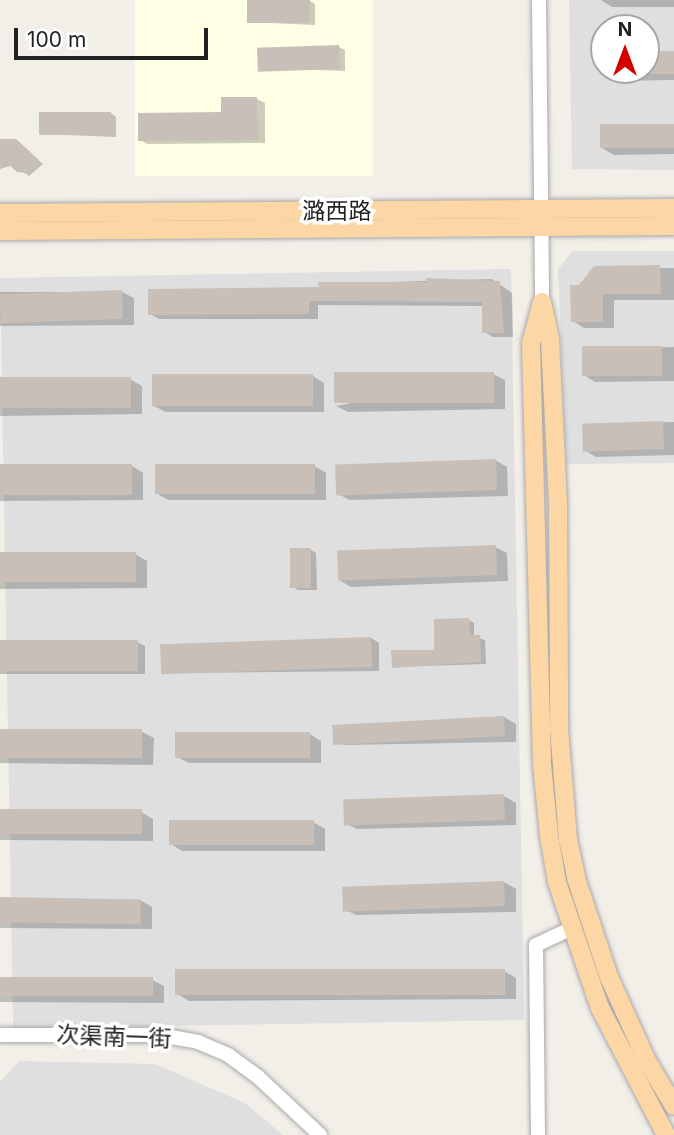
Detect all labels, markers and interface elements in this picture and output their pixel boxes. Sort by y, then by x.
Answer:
scale bar [18,14,212,58]
north arrow [590,14,660,84]
text: N [618,18,632,41]
text: 100 m [27,27,86,52]
street label: 潞西路 [303,197,371,225]
street label: 次渠南一街 [56,1021,172,1053]

